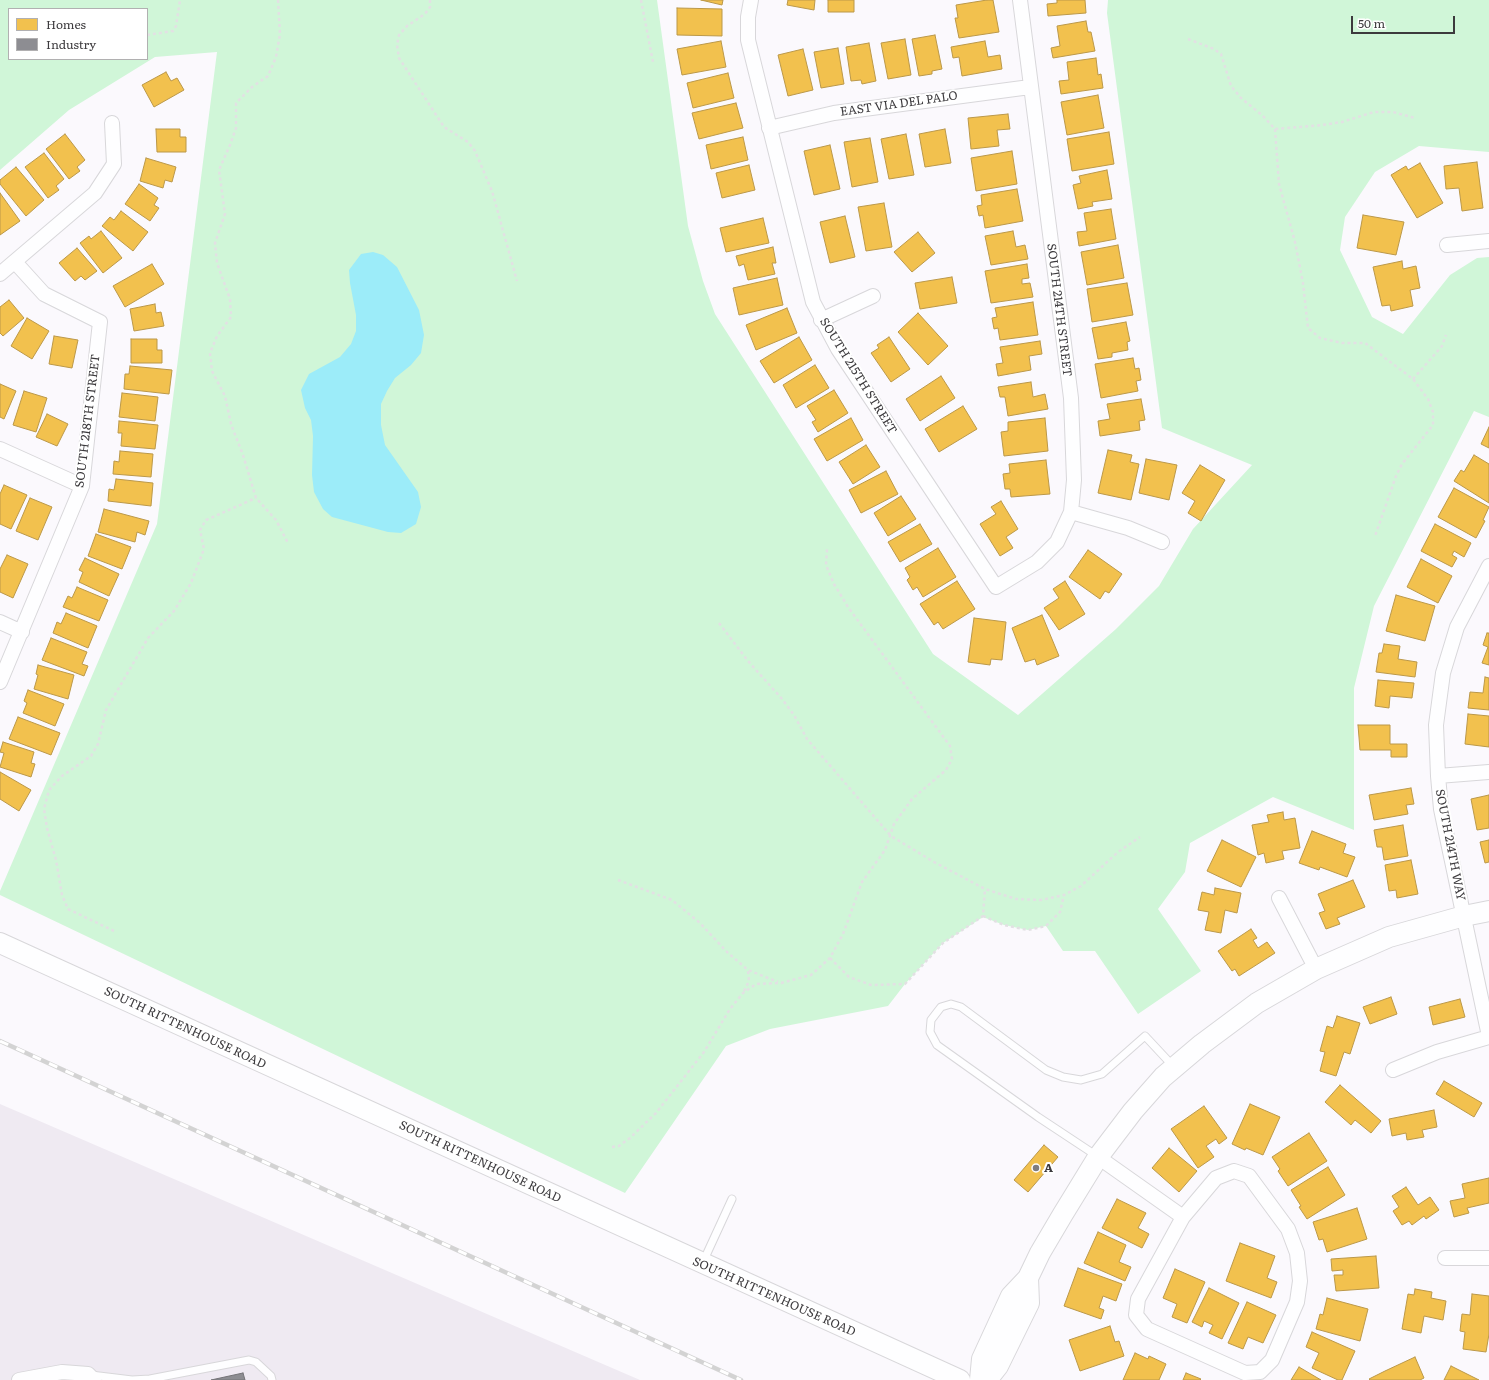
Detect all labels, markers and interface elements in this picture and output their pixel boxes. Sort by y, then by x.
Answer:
legend [8,8,148,60]
scale bar [1353,8,1457,34]
text: 50 m [1358,14,1385,32]
text: Homes [46,15,86,33]
text: Industry [46,35,96,53]
street label: EAST VIA DEL PALO [839,89,959,119]
street label: SOUTH 214TH STREET [1044,243,1074,377]
street label: SOUTH 215TH STREET [816,315,900,437]
street label: SOUTH 218TH STREET [73,353,103,489]
street label: SOUTH 214TH WAY [1432,788,1468,902]
street label: SOUTH RITTENHOUSE ROAD [102,984,268,1072]
street label: SOUTH RITTENHOUSE ROAD [397,1118,563,1206]
place label: A [1044,1161,1053,1175]
marker: A [1031,1163,1041,1173]
street label: SOUTH RITTENHOUSE ROAD [690,1254,858,1340]

